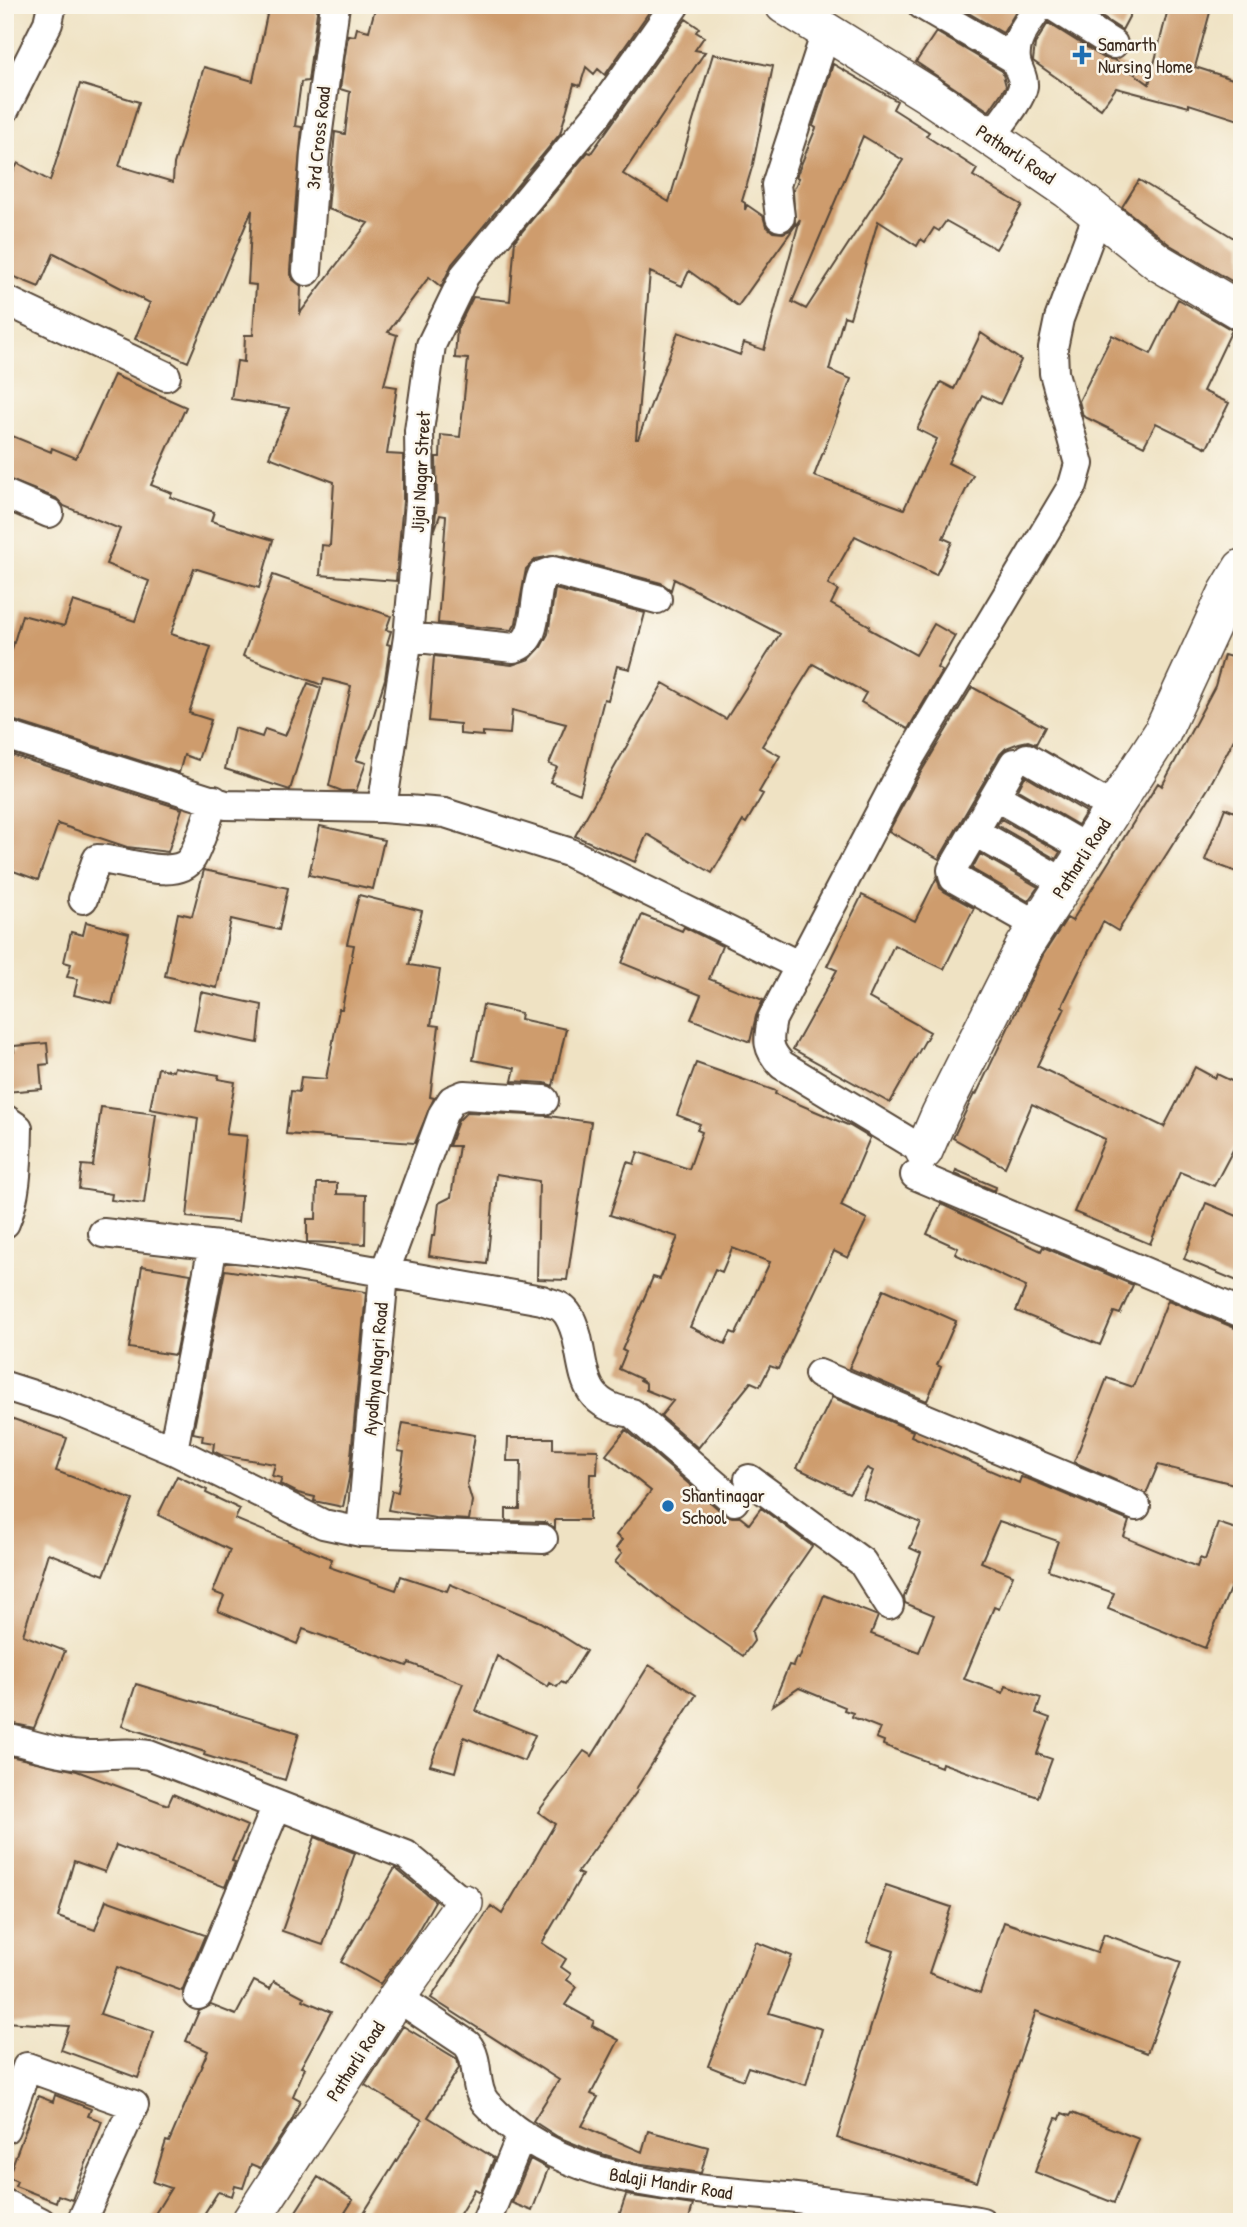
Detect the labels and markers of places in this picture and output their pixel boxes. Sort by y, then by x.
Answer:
place label: Samarth Nursing Home [1098,31,1193,79]
marker: Samarth Nursing Home [1072,45,1092,65]
place label: Shantinagar School [682,1482,765,1530]
marker: Shantinagar School [660,1498,676,1514]

